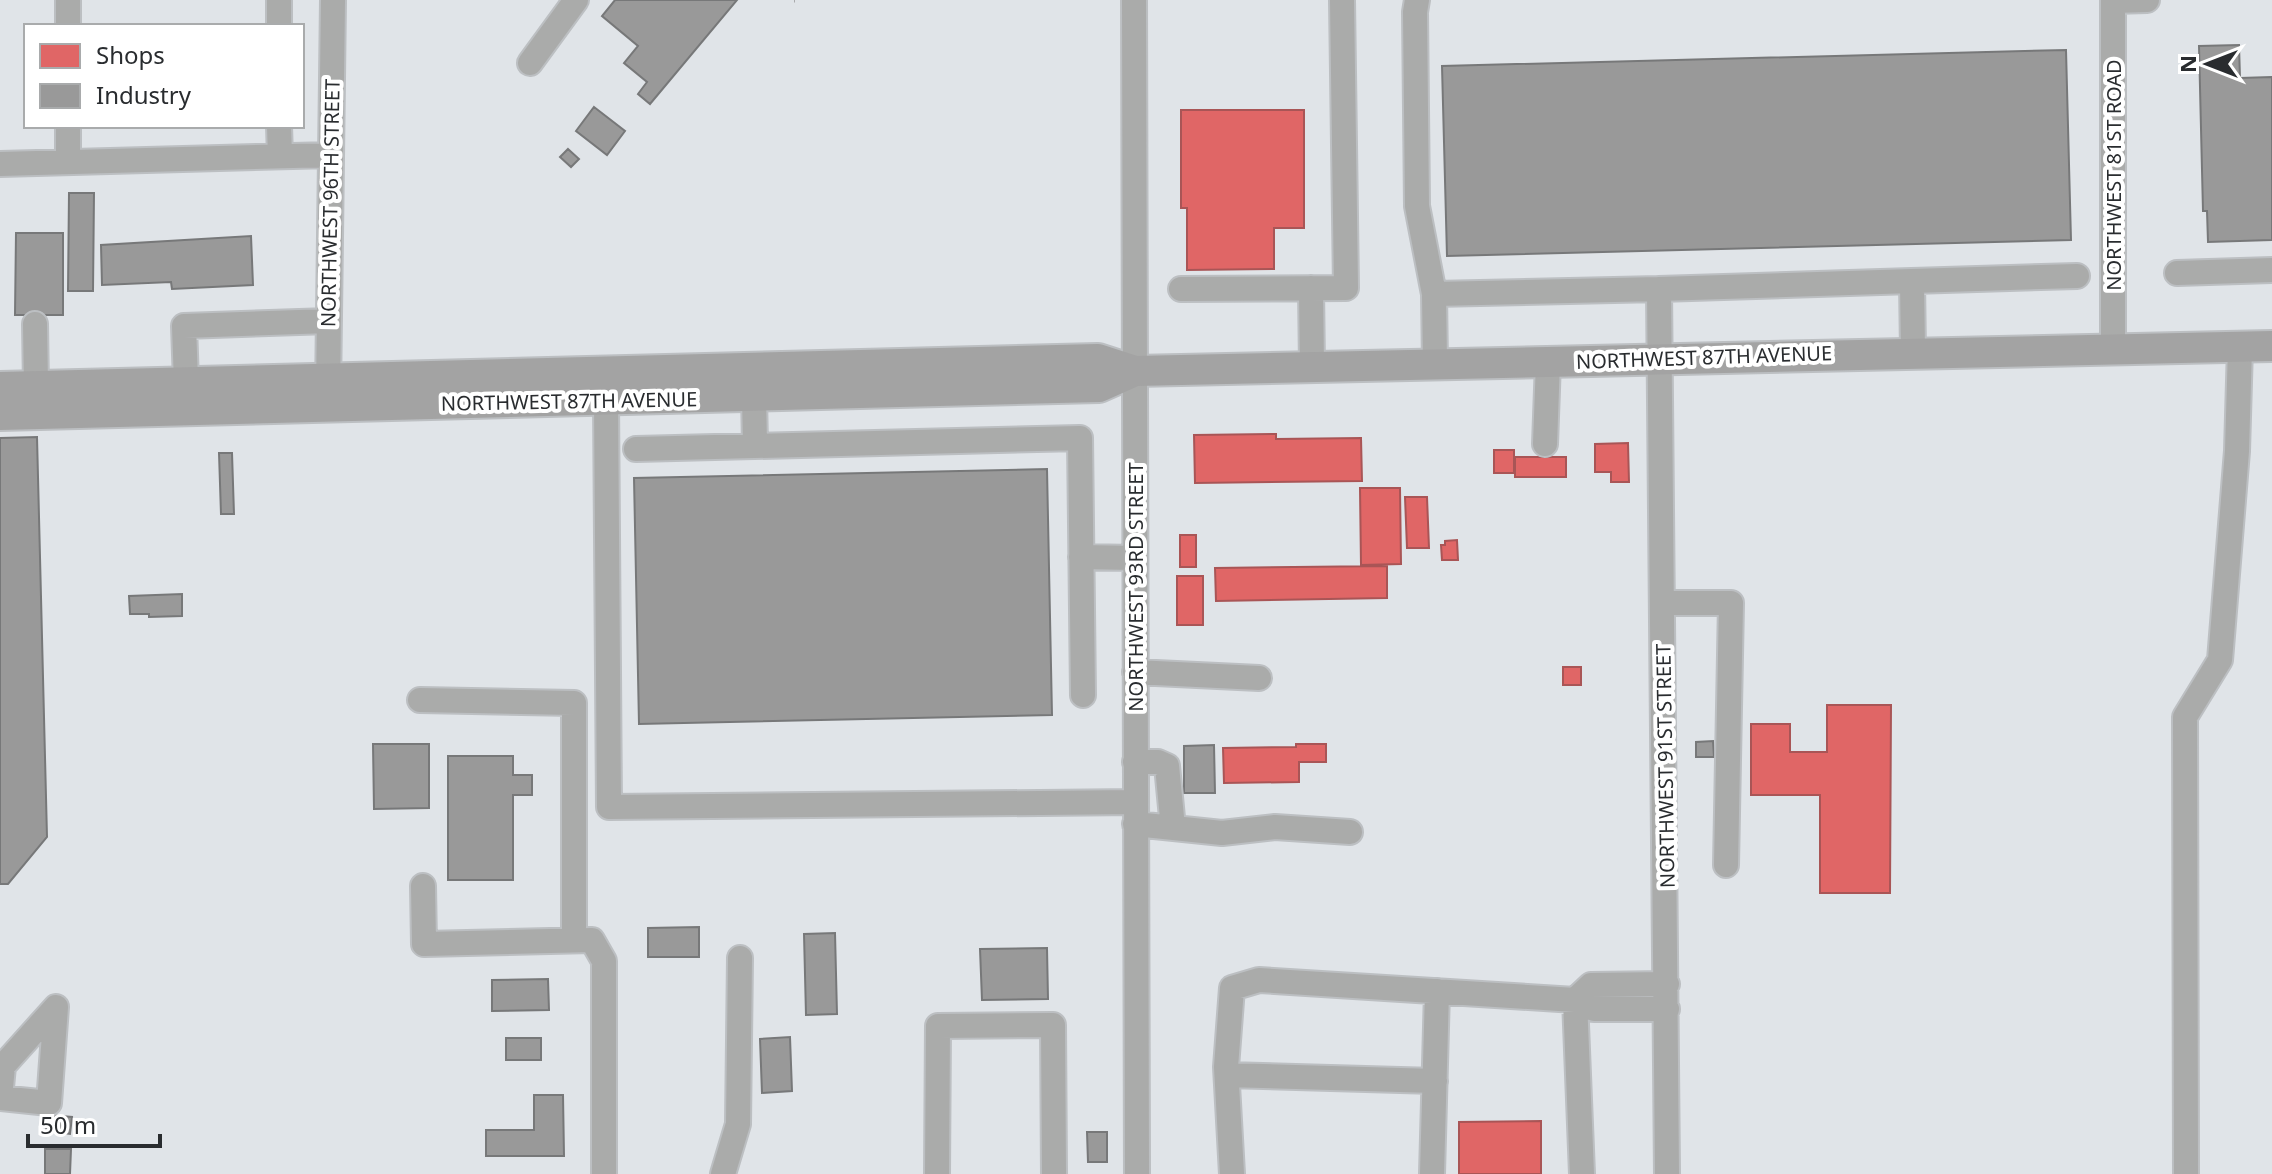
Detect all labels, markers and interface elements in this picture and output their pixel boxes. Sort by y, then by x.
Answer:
legend [24,24,304,128]
north arrow [2168,24,2248,104]
text: Shops [96,38,165,71]
text: N [2172,55,2202,73]
street label: NORTHWEST 81ST ROAD [2100,59,2127,291]
text: Industry [96,78,192,111]
street label: NORTHWEST 96TH STREET [314,79,346,327]
street label: NORTHWEST 87TH AVENUE [1575,339,1833,375]
street label: NORTHWEST 87TH AVENUE [441,385,697,417]
street label: NORTHWEST 93RD STREET [1122,462,1149,712]
street label: NORTHWEST 91ST STREET [1649,644,1681,888]
scale bar [28,1098,160,1148]
text: 50 m [40,1108,96,1141]

